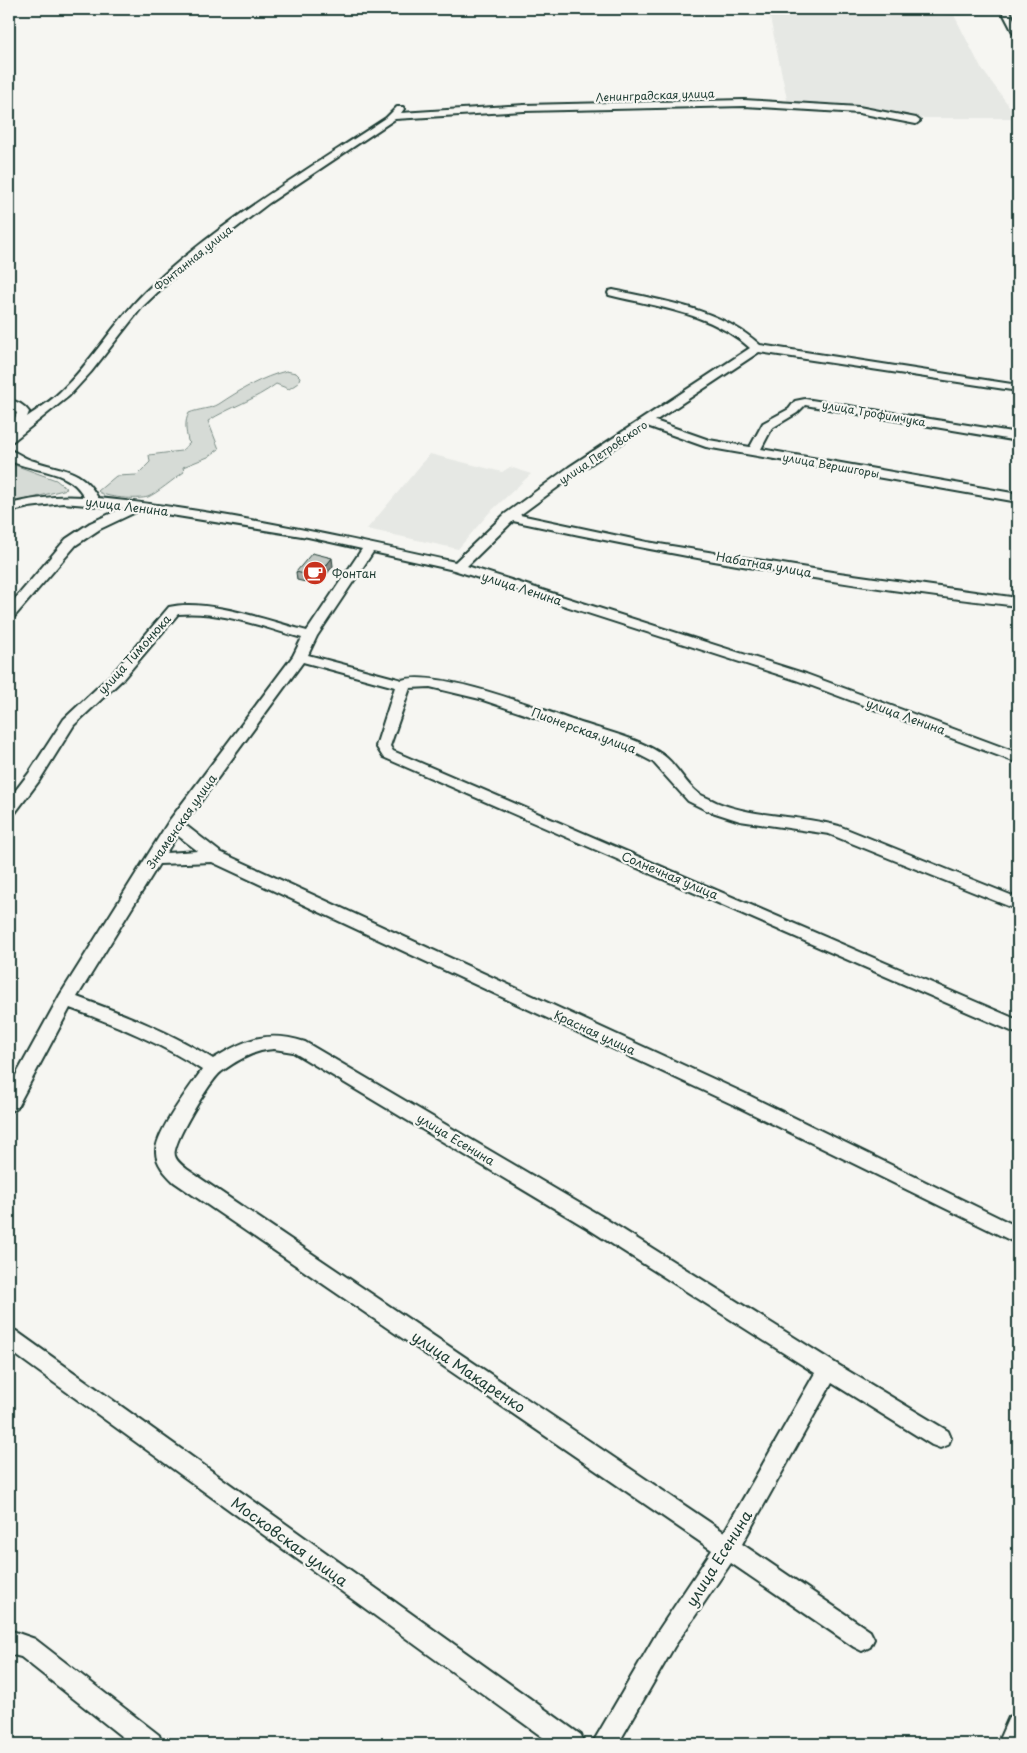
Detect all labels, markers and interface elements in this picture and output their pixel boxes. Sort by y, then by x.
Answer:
street label: Ленинградская улица [595,84,715,106]
street label: Фонтанная улица [150,221,236,295]
street label: улица Трофимчука [821,396,927,430]
street label: улица Петровского [555,416,651,488]
street label: улица Вершигоры [781,448,881,482]
street label: улица Ленина [85,492,170,520]
street label: Набатная улица [715,547,814,581]
cafe icon: Фонтан [302,560,328,586]
place label: Фонтан [332,564,376,582]
street label: улица Ленина [480,567,565,610]
street label: улица Тимонюка [93,610,175,698]
street label: улица Ленина [864,693,949,739]
street label: Пионерская улица [529,703,639,757]
street label: Знаменская улица [141,770,221,873]
street label: Солнечная улица [619,847,721,904]
street label: Красная улица [551,1005,639,1059]
street label: улица Есенина [414,1109,499,1170]
street label: улица Макаренко [407,1324,531,1418]
street label: Московская улица [227,1491,354,1592]
street label: улица Есенина [679,1505,757,1611]

